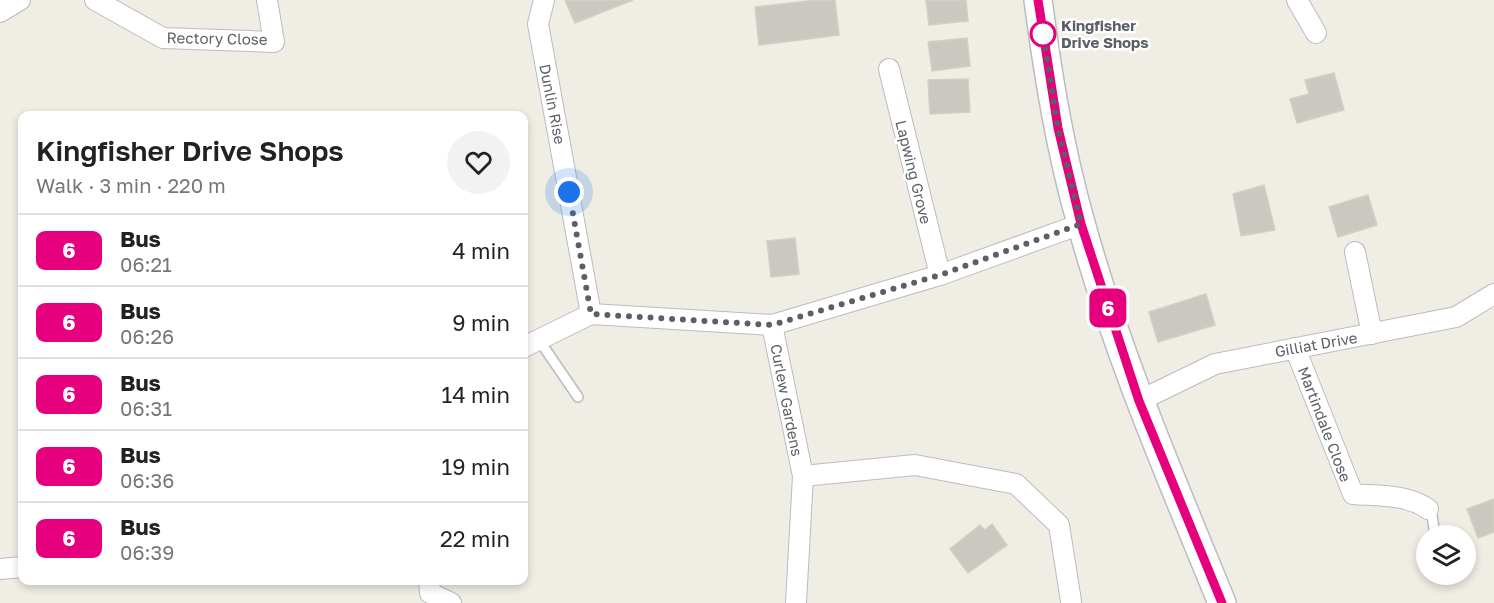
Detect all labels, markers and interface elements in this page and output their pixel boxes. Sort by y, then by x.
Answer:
place label: Kingfisher Drive Shops [1061,16,1149,51]
marker: Kingfisher Drive Shops [1030,21,1056,47]
street label: Rectory Close [166,28,268,48]
street label: Dunlin Rise [536,62,570,146]
street label: Lapwing Grove [892,118,936,226]
button: heart [447,131,510,194]
text: Kingfisher Drive Shops [36,134,344,167]
text: Walk · 3 min · 220 m [36,173,226,197]
your location [554,177,584,207]
text: Bus [120,225,161,252]
text: 6 [62,237,76,263]
text: 4 min [452,237,510,264]
text: 06:21 [120,252,172,276]
line badge: 6 [1088,288,1128,328]
text: 6 [1101,295,1115,321]
text: Bus [120,297,161,324]
text: 6 [62,309,76,335]
text: 9 min [452,309,510,336]
text: 06:26 [120,324,174,348]
street label: Gilliat Drive [1273,328,1359,360]
street label: Curlew Gardens [767,342,807,458]
street label: Martindale Close [1295,364,1355,484]
text: Bus [120,369,161,396]
text: 6 [62,381,76,407]
text: 14 min [442,381,510,408]
text: 06:31 [120,396,172,420]
text: Bus [120,441,161,468]
text: 6 [62,453,76,479]
text: 19 min [442,453,510,480]
text: 06:36 [120,468,174,492]
text: Bus [120,513,161,540]
text: 6 [62,525,76,551]
text: 22 min [440,525,510,552]
map controls [1416,525,1476,585]
button: layers [1416,525,1476,585]
text: 06:39 [120,540,174,564]

